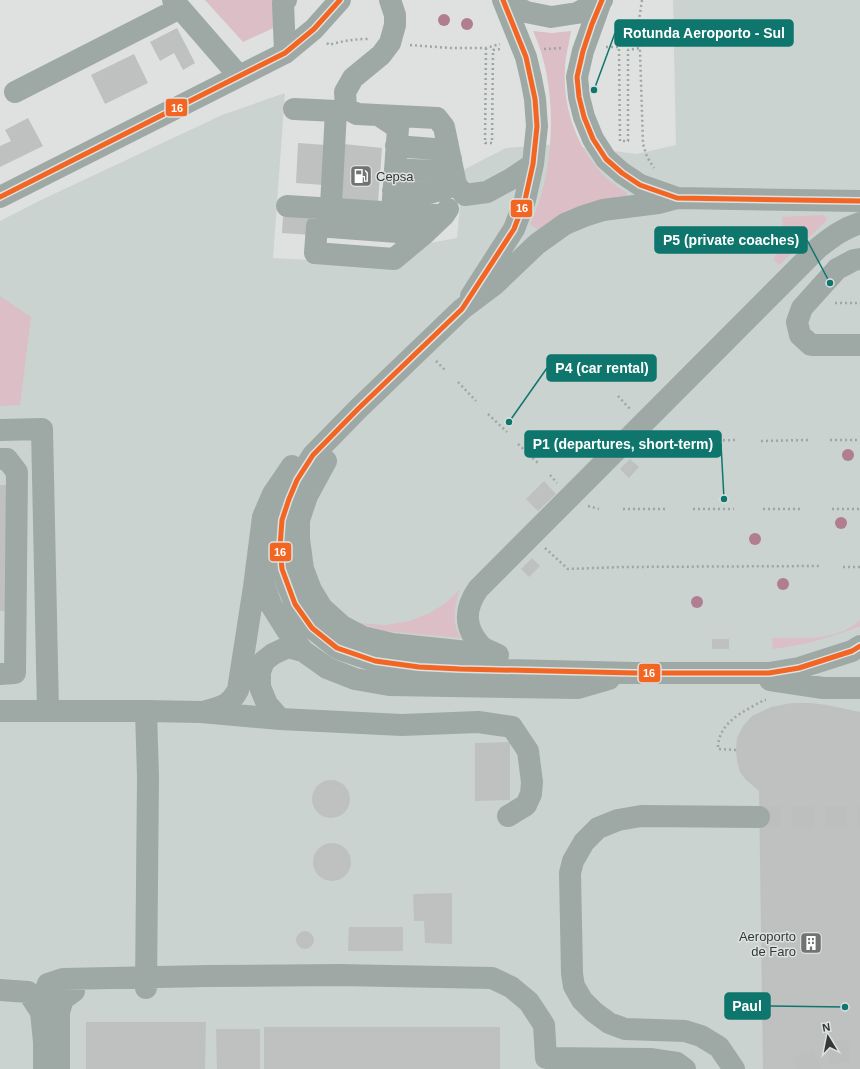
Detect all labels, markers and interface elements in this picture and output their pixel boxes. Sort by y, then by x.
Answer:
callout: Rotunda Aeroporto - Sul [615,20,793,46]
text: Rotunda Aeroporto - Sul [623,25,785,41]
line badge: 16 [165,98,188,117]
text: 16 [171,102,183,114]
fuel station icon: Cepsa [348,163,374,189]
place label: Cepsa [376,169,414,184]
line badge: 16 [510,199,533,218]
text: 16 [516,202,528,214]
callout: P5 (private coaches) [655,227,807,253]
text: P5 (private coaches) [663,232,799,248]
callout: P4 (car rental) [547,355,656,381]
text: P4 (car rental) [555,360,649,376]
callout: P1 (departures, short-term) [525,431,721,457]
text: P1 (departures, short-term) [533,436,713,452]
line badge: 16 [269,542,292,562]
text: 16 [274,546,286,558]
line badge: 16 [638,663,661,683]
text: 16 [643,667,655,679]
place label: Aeroporto de Faro [739,929,796,959]
building icon: Aeroporto de Faro [798,930,824,956]
callout: Paul [725,993,770,1019]
text: Paul [732,998,762,1014]
north arrow [808,1017,848,1057]
text: N [821,1021,831,1034]

